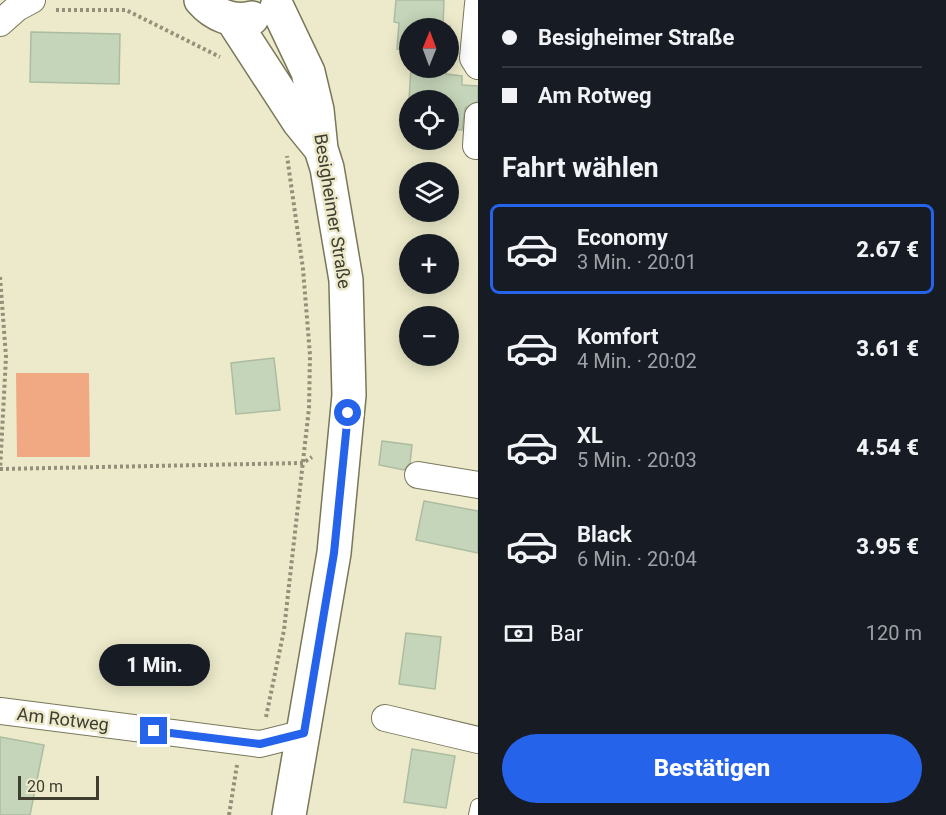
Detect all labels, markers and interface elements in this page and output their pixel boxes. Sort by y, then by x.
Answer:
north arrow [399,18,459,78]
map controls [399,18,459,366]
text: Besigheimer Straße [538,25,734,50]
text: Am Rotweg [538,83,652,108]
button: locate [399,90,459,150]
street label: Besigheimer Straße [310,132,356,290]
text: Fahrt wählen [502,152,659,184]
button: layers [399,162,459,222]
icon: car [505,222,559,276]
text: Economy [577,225,668,250]
button: + [399,234,459,294]
text: 2.67 € [856,237,919,262]
text: 3 Min. · 20:01 [577,250,697,274]
button: − [399,306,459,366]
icon: car [505,321,559,375]
text: Komfort [577,324,659,349]
text: 3.61 € [856,336,919,361]
text: 4 Min. · 20:02 [577,349,697,373]
route start [334,399,361,426]
icon: car [505,420,559,474]
text: XL [577,423,603,448]
text: 4.54 € [856,435,919,460]
text: 5 Min. · 20:03 [577,448,697,472]
icon: car [505,519,559,573]
text: Black [577,522,632,547]
text: 3.95 € [856,534,919,559]
text: 6 Min. · 20:04 [577,547,697,571]
icon: cash [502,617,535,650]
text: Bar [550,621,583,646]
text: 120 m [866,621,922,645]
callout: 1 Min. [98,644,210,686]
text: 1 Min. [126,653,183,677]
street label: Am Rotweg [16,703,110,735]
route end [140,717,167,744]
button: Bestätigen [502,734,922,803]
scale bar [18,773,99,800]
text: 20 m [27,777,63,796]

